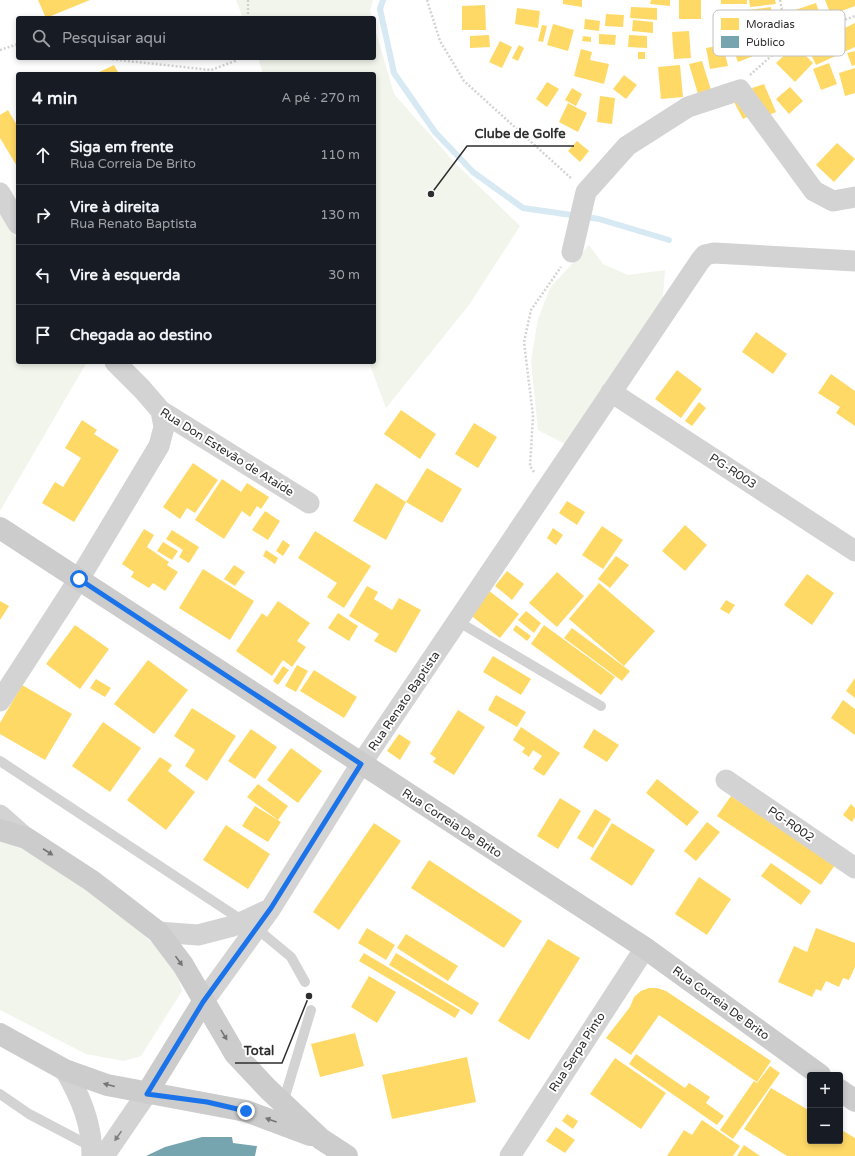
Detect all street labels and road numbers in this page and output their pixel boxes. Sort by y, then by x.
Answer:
street label: Rua Don Estevão de Ataíde [158,405,297,499]
street label: PG-R003 [707,451,759,491]
street label: Rua Renato Baptista [365,649,443,753]
street label: Rua Correia De Brito [399,786,505,860]
street label: PG-R002 [765,803,817,845]
street label: Rua Correia De Brito [670,963,772,1043]
street label: Rua Serpa Pinto [546,1010,608,1094]

